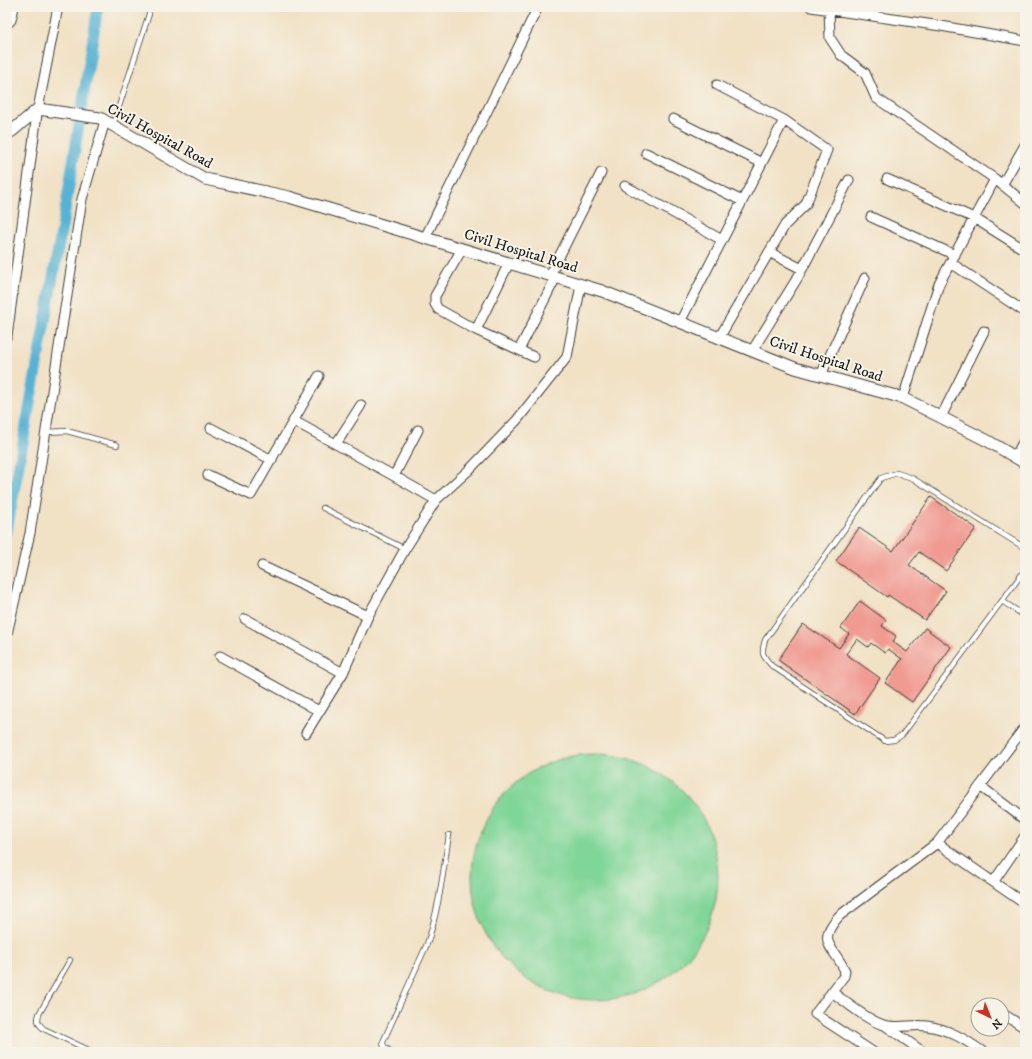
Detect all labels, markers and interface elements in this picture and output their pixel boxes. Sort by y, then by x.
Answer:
street label: Civil Hospital Road [104,99,217,173]
street label: Civil Hospital Road [462,225,581,277]
street label: Civil Hospital Road [767,332,886,386]
north arrow [970,997,1010,1037]
text: N [988,1015,1004,1032]

